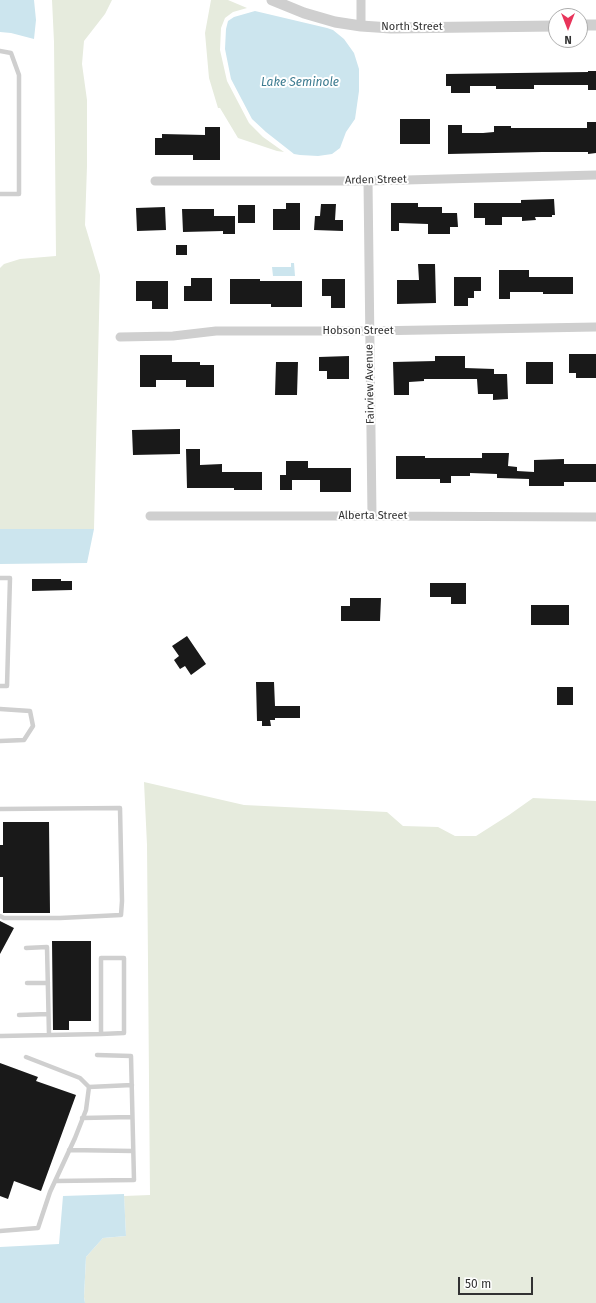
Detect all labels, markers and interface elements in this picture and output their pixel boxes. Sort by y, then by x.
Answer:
north arrow [548,8,588,48]
street label: North Street [381,20,443,34]
text: N [564,33,572,46]
water label: Lake Seminole [261,76,339,90]
street label: Arden Street [345,173,407,187]
street label: Hobson Street [322,324,394,338]
street label: Fairview Avenue [363,344,377,424]
street label: Alberta Street [339,509,407,523]
scale bar [460,1269,535,1295]
text: 50 m [465,1277,491,1291]

